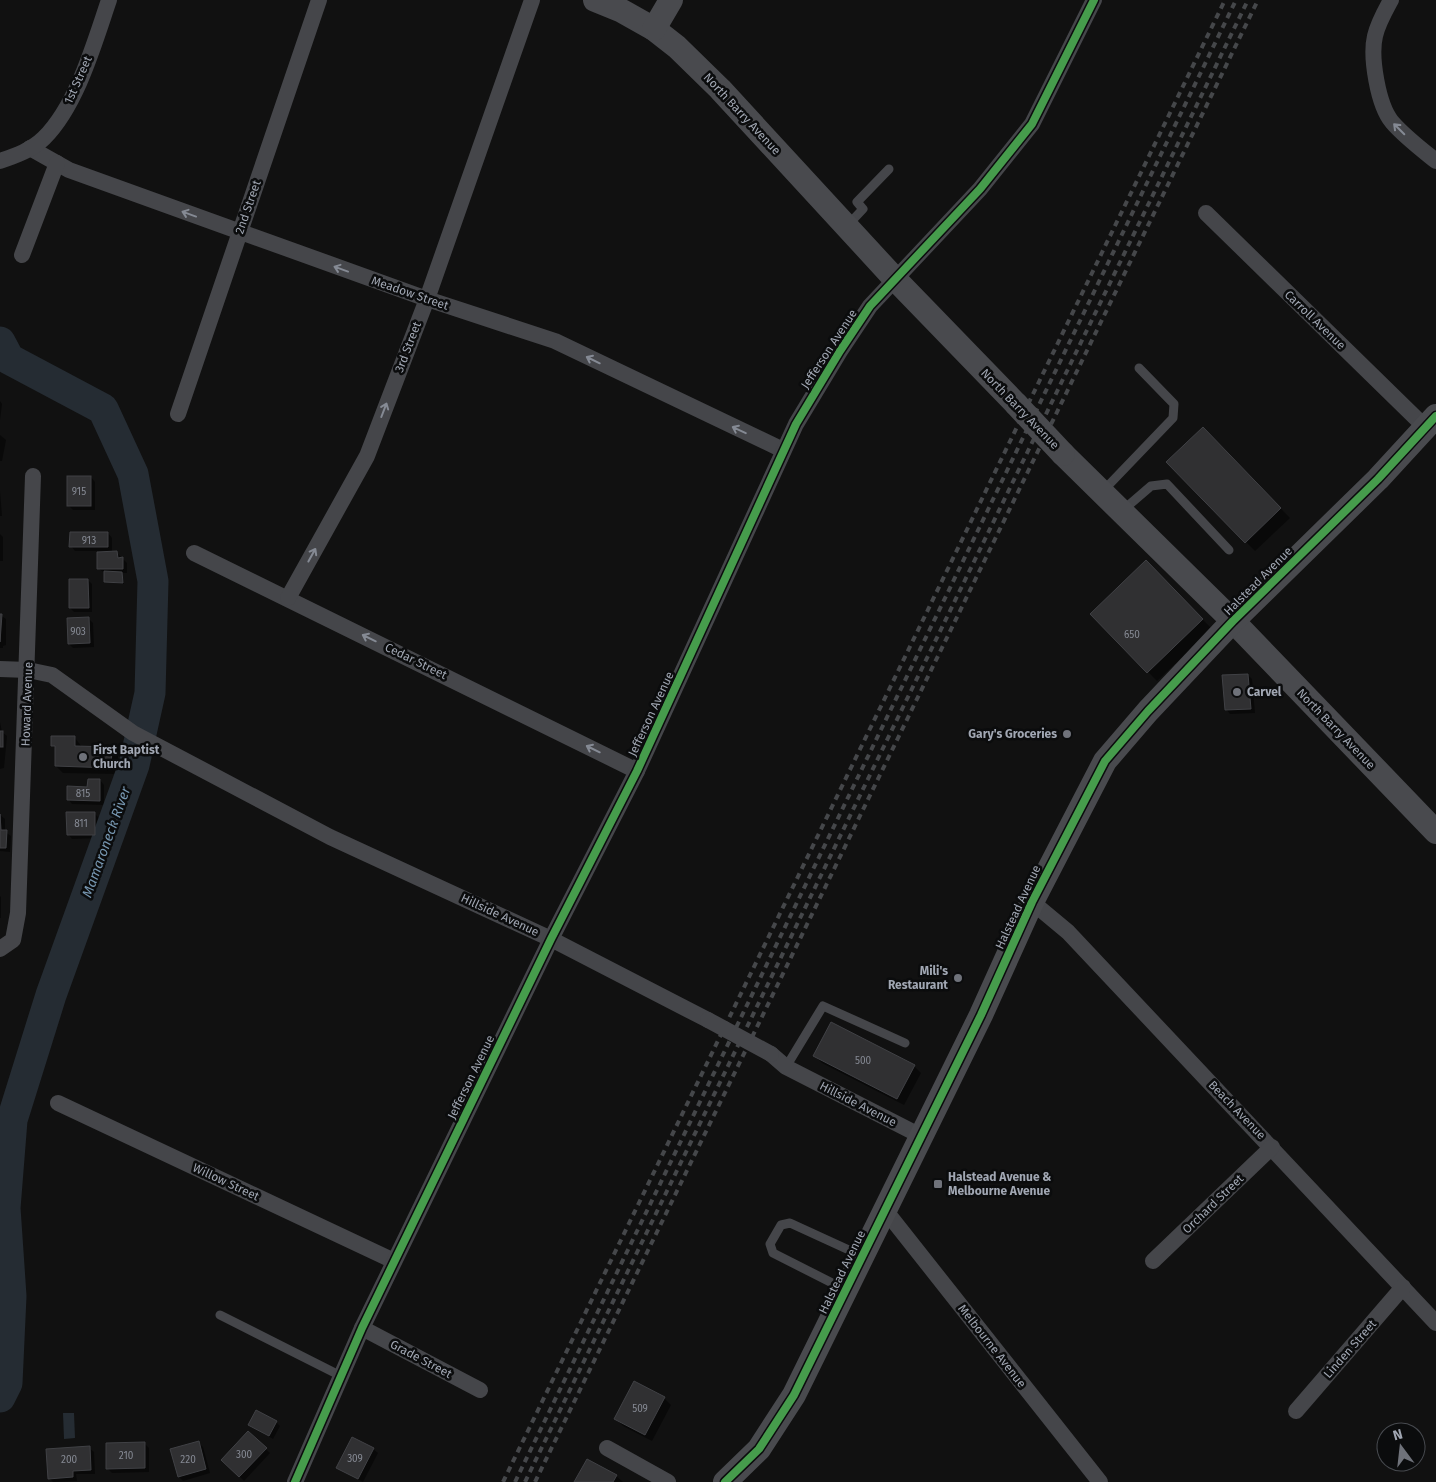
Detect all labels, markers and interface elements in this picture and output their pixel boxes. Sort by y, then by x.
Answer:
street label: 1st Street [61,53,95,106]
street label: North Barry Avenue [701,70,783,158]
one-way arrow [1393,123,1405,135]
street label: 2nd Street [232,178,264,236]
one-way arrow [181,209,197,218]
one-way arrow [334,264,350,273]
street label: Meadow Street [370,273,451,313]
street label: Carroll Avenue [1282,287,1348,353]
street label: Jefferson Avenue [798,307,860,391]
street label: 3rd Street [392,319,424,374]
one-way arrow [586,355,601,364]
street label: North Barry Avenue [978,366,1062,452]
one-way arrow [381,403,390,418]
one-way arrow [732,425,747,434]
house number: 915 [72,486,86,498]
house number: 913 [82,535,96,547]
street label: Halstead Avenue [1221,544,1295,618]
one-way arrow [307,549,317,563]
house number: 903 [70,626,86,638]
house number: 650 [1124,629,1140,641]
one-way arrow [362,633,377,643]
street label: Cedar Street [383,640,450,682]
street label: Howard Avenue [19,661,35,747]
street label: Jefferson Avenue [625,669,677,759]
place label: Carvel [1247,685,1282,699]
marker: Carvel [1231,686,1243,698]
street label: North Barry Avenue [1294,686,1378,772]
place label: Gary's Groceries [968,727,1057,741]
marker: Gary's Groceries [1061,728,1073,740]
place label: First Baptist Church [93,743,160,771]
one-way arrow [586,744,601,754]
marker: First Baptist Church [77,751,89,763]
water label: Mamaroneck River [79,784,135,900]
house number: 815 [76,788,90,800]
house number: 811 [74,818,88,830]
street label: Halstead Avenue [992,863,1044,951]
street label: Hillside Avenue [459,891,541,939]
place label: Mili's Restaurant [888,964,948,992]
marker: Mili's Restaurant [952,972,964,984]
street label: Jefferson Avenue [445,1033,497,1121]
house number: 500 [855,1055,872,1067]
street label: Beach Avenue [1206,1078,1268,1142]
street label: Hillside Avenue [817,1079,899,1129]
street label: Willow Street [191,1161,262,1204]
place label: Halstead Avenue & Melbourne Avenue [948,1170,1052,1198]
street label: Orchard Street [1180,1171,1247,1236]
marker: Halstead Avenue & Melbourne Avenue [932,1178,944,1190]
street label: Halstead Avenue [816,1228,868,1316]
street label: Melbourne Avenue [955,1302,1029,1390]
street label: Linden Street [1321,1316,1380,1381]
street label: Grade Street [388,1337,455,1381]
house number: 509 [632,1403,648,1415]
north arrow [1376,1422,1426,1472]
text: N [1391,1426,1404,1444]
house number: 300 [236,1449,252,1461]
house number: 210 [119,1450,134,1462]
house number: 309 [347,1453,363,1465]
house number: 200 [61,1454,77,1466]
house number: 220 [180,1454,196,1466]

